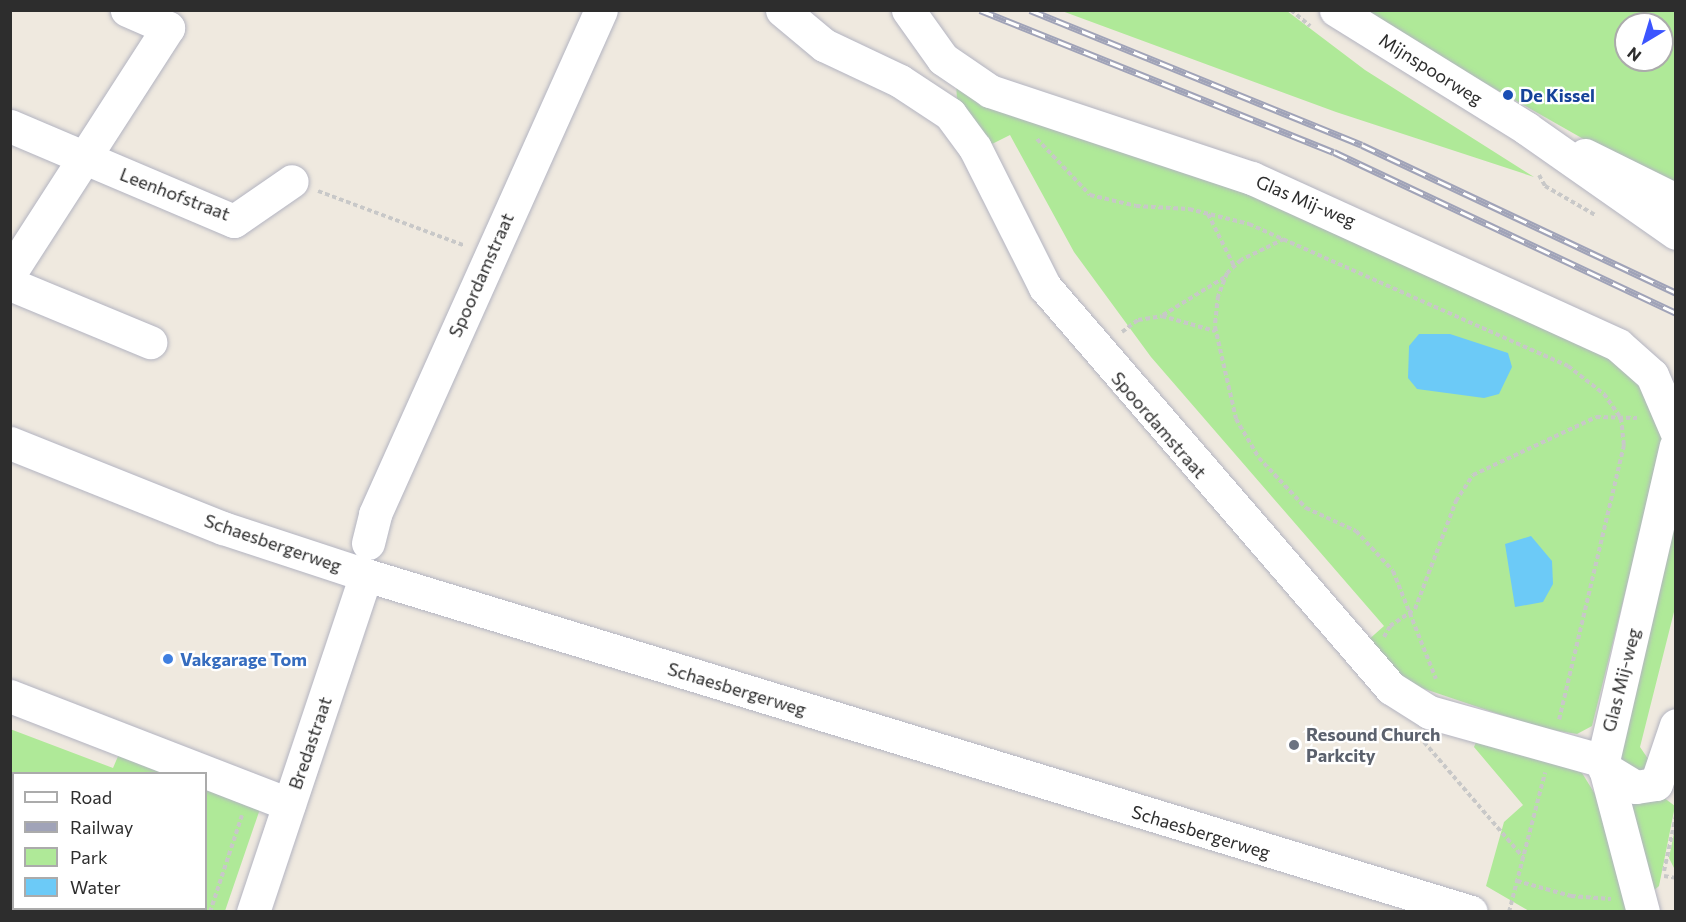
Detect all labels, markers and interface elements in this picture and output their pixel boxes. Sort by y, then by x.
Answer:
north arrow [1614,12,1674,72]
street label: Mijnspoorweg [1375,29,1487,109]
text: N [1623,44,1644,66]
place label: De Kissel [1520,84,1595,106]
marker: De Kissel [1501,88,1515,102]
street label: Leenhofstraat [117,163,233,225]
street label: Glas Mij-weg [1253,170,1359,232]
street label: Spoordamstraat [444,209,518,341]
street label: Spoordamstraat [1107,367,1211,483]
street label: Schaesbergerweg [201,509,345,577]
street label: Glas Mij-weg [1598,626,1644,734]
place label: Vakgarage Tom [180,648,307,670]
marker: Vakgarage Tom [161,652,175,666]
street label: Schaesbergerweg [665,658,809,720]
street label: Bredastraat [284,694,336,792]
place label: Resound Church Parkcity [1306,724,1440,766]
marker: Resound Church Parkcity [1287,738,1301,752]
legend [12,772,207,910]
text: Road [70,786,112,808]
street label: Schaesbergerweg [1129,801,1273,863]
text: Railway [70,816,133,838]
text: Park [70,846,108,868]
text: Water [70,876,121,898]

